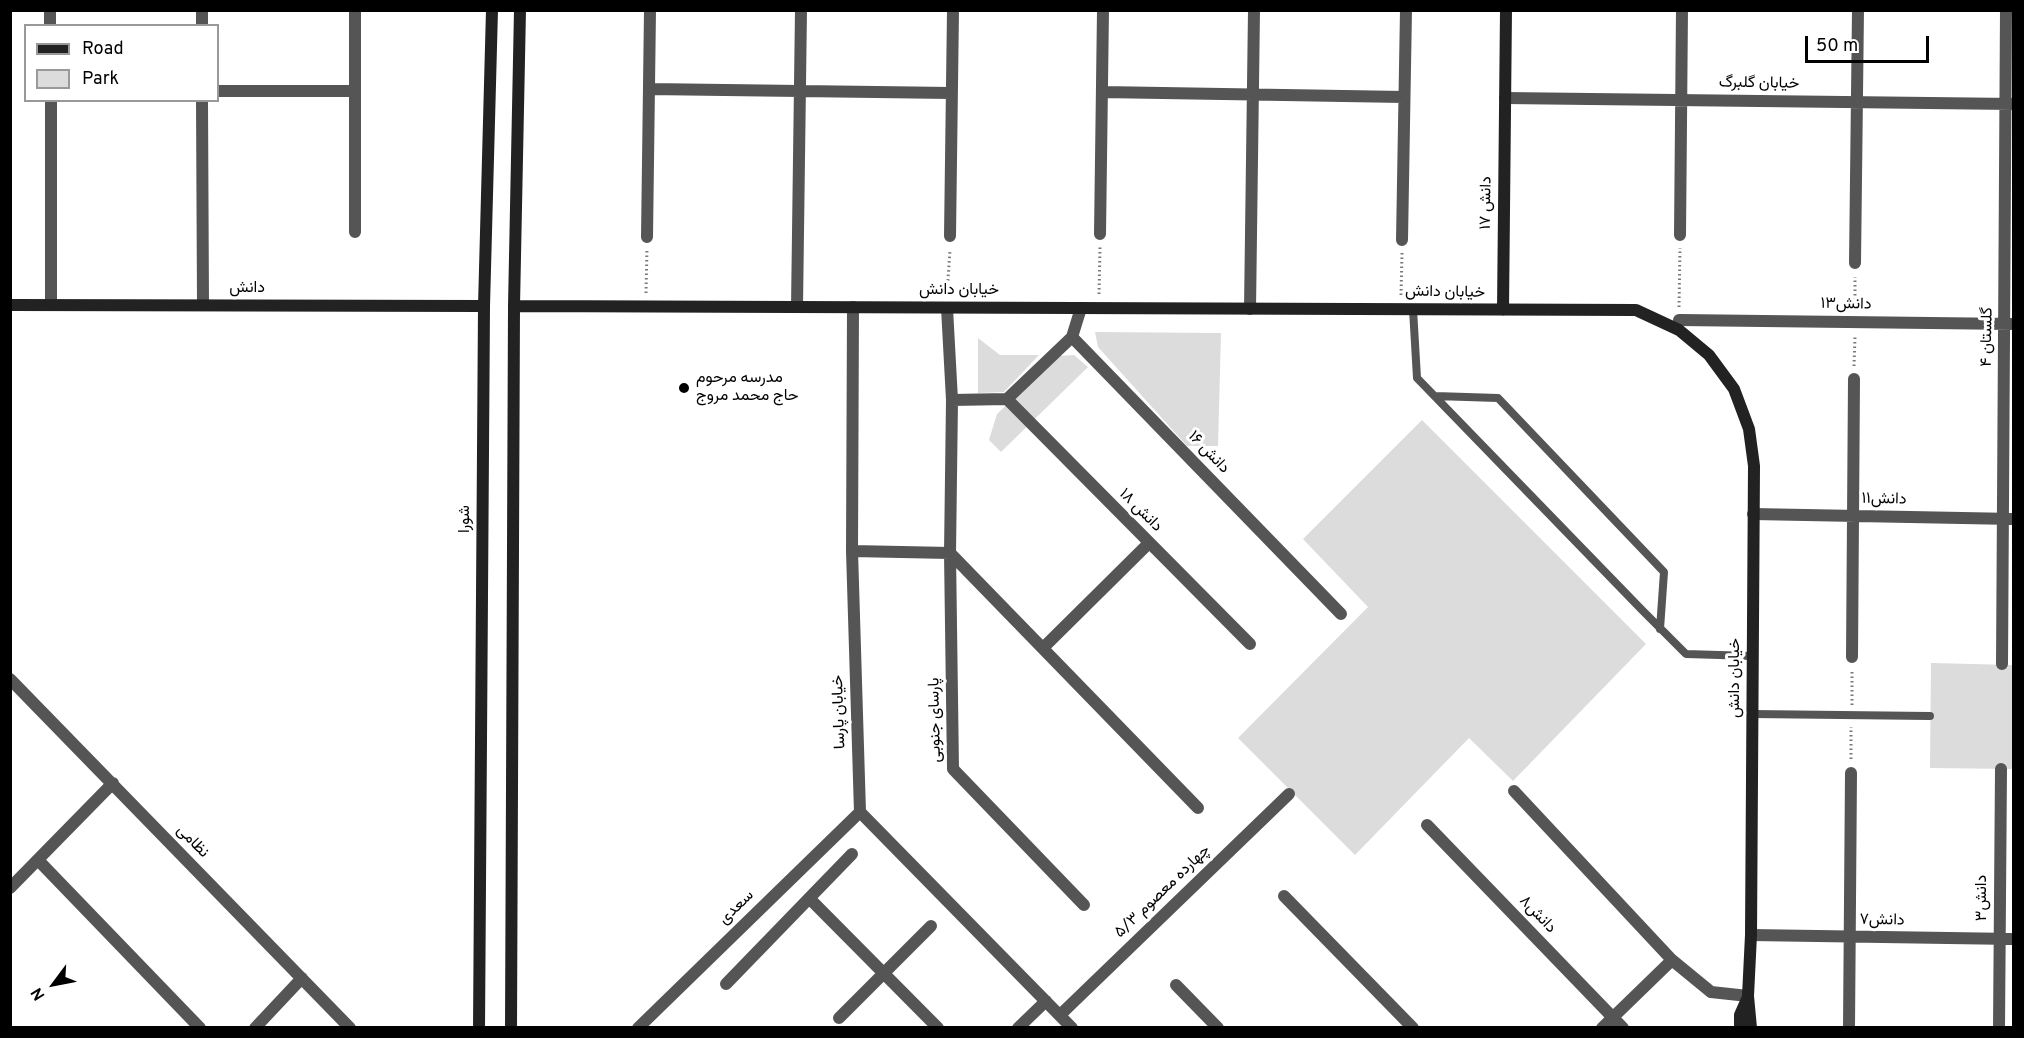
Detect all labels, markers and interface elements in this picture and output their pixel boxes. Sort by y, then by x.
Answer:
legend [24,24,219,102]
scale bar [1808,24,1932,62]
text: 50 m [1816,35,1858,58]
text: Road [82,38,124,61]
text: Park [82,68,119,91]
street label: خیابان گلبرگ [1719,74,1799,94]
street label: دانش ۱۷ [1477,176,1497,230]
street label: دانش [229,279,265,299]
street label: خیابان دانش [919,281,999,301]
street label: خیابان دانش [1405,283,1485,303]
street label: دانش۱۳ [1820,295,1872,315]
street label: گلستان ۴ [1978,307,1998,367]
place label: مدرسه مرحوم حاج محمد مروج [696,369,799,407]
marker: مدرسه مرحوم حاج محمد مروج [677,381,691,395]
street label: دانش ۱۶ [1183,428,1233,478]
street label: دانش ۱۸ [1114,485,1166,537]
street label: دانش۱۱ [1861,490,1907,510]
street label: شورا [456,505,476,533]
street label: خیابان دانش [1726,638,1746,718]
street label: خیابان پارسا [829,674,851,750]
street label: پارسای جنوبی [926,677,946,763]
street label: نظامی [172,821,212,863]
street label: چهارده معصوم ۵/۳ [1111,841,1215,943]
street label: دانش۳ [1973,875,1993,921]
street label: سعدی [715,887,759,929]
street label: دانش۸ [1514,892,1560,938]
street label: دانش۷ [1859,911,1905,931]
north arrow [24,954,84,1014]
text: N [27,983,50,1004]

